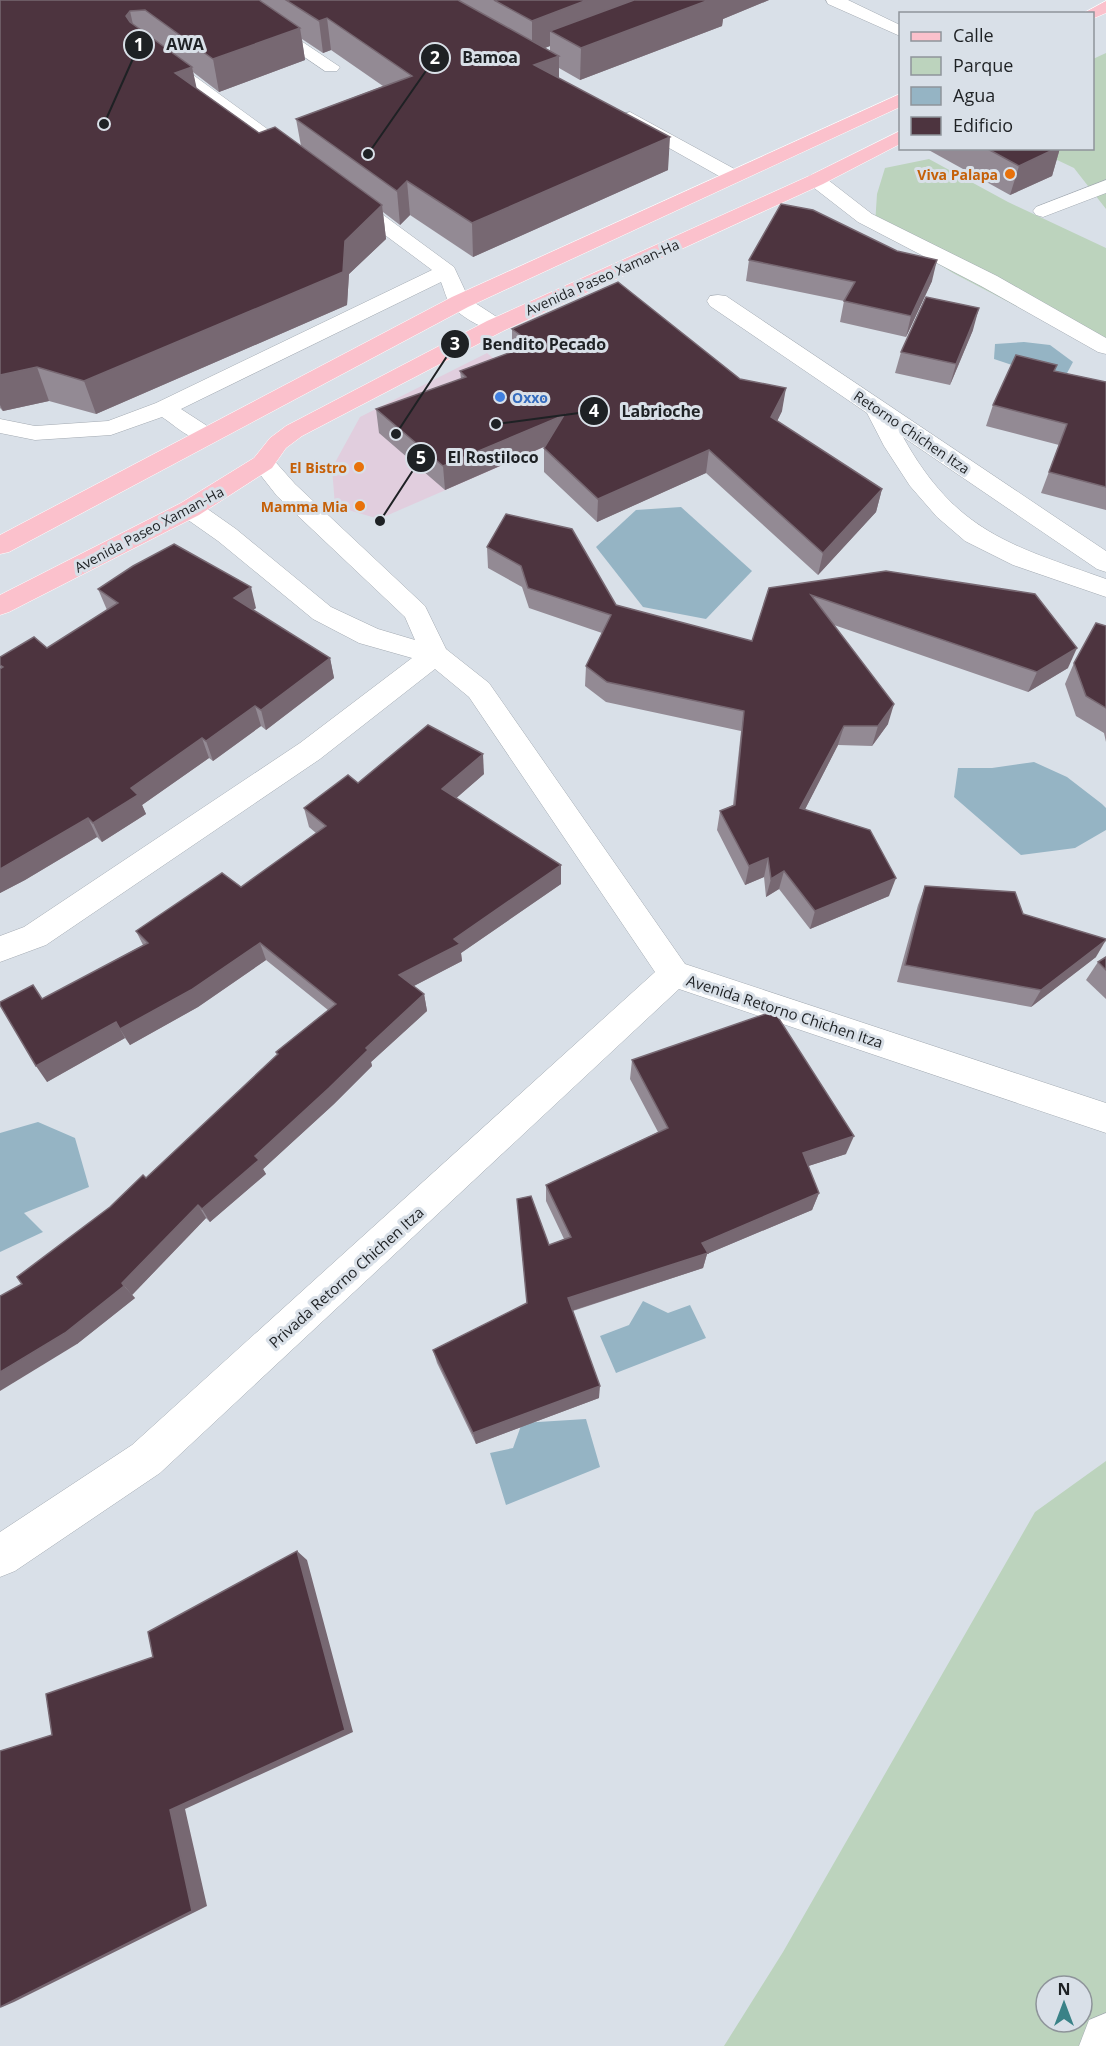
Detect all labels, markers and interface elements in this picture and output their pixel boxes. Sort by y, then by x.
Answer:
legend [899,12,1094,150]
text: Calle [953,23,994,47]
callout: AWA [124,28,215,62]
text: 1 [134,32,144,56]
text: AWA [166,33,205,55]
callout: Bamoa [420,41,530,75]
text: 2 [430,45,440,69]
text: Bamoa [462,46,518,68]
text: Parque [953,53,1013,77]
text: Agua [953,83,995,107]
text: Edificio [953,113,1013,137]
place label: Viva Palapa [917,165,998,184]
marker: Viva Palapa [1003,167,1017,181]
street label: Avenida Paseo Xaman-Ha [522,234,682,320]
callout: Bendito Pecado [440,327,618,361]
text: 3 [450,331,460,355]
text: Bendito Pecado [482,333,606,355]
street label: Retorno Chichen Itza [850,386,974,478]
place label: Oxxo [512,388,548,407]
marker: Oxxo [493,390,507,404]
callout: Labrioche [579,394,712,428]
text: 4 [589,398,599,422]
text: Labrioche [621,400,701,422]
callout: El Rostiloco [406,441,551,475]
text: 5 [416,445,426,469]
text: El Rostiloco [447,446,539,468]
place label: El Bistro [290,458,347,477]
marker: El Bistro [352,460,366,474]
street label: Avenida Paseo Xaman-Ha [71,482,227,576]
place label: Mamma Mia [261,497,348,516]
marker: Mamma Mia [353,499,367,513]
street label: Avenida Retorno Chichen Itza [684,970,886,1052]
street label: Privada Retorno Chichen Itza [264,1202,428,1352]
north arrow [1034,1974,1094,2034]
text: N [1057,1978,1071,2000]

